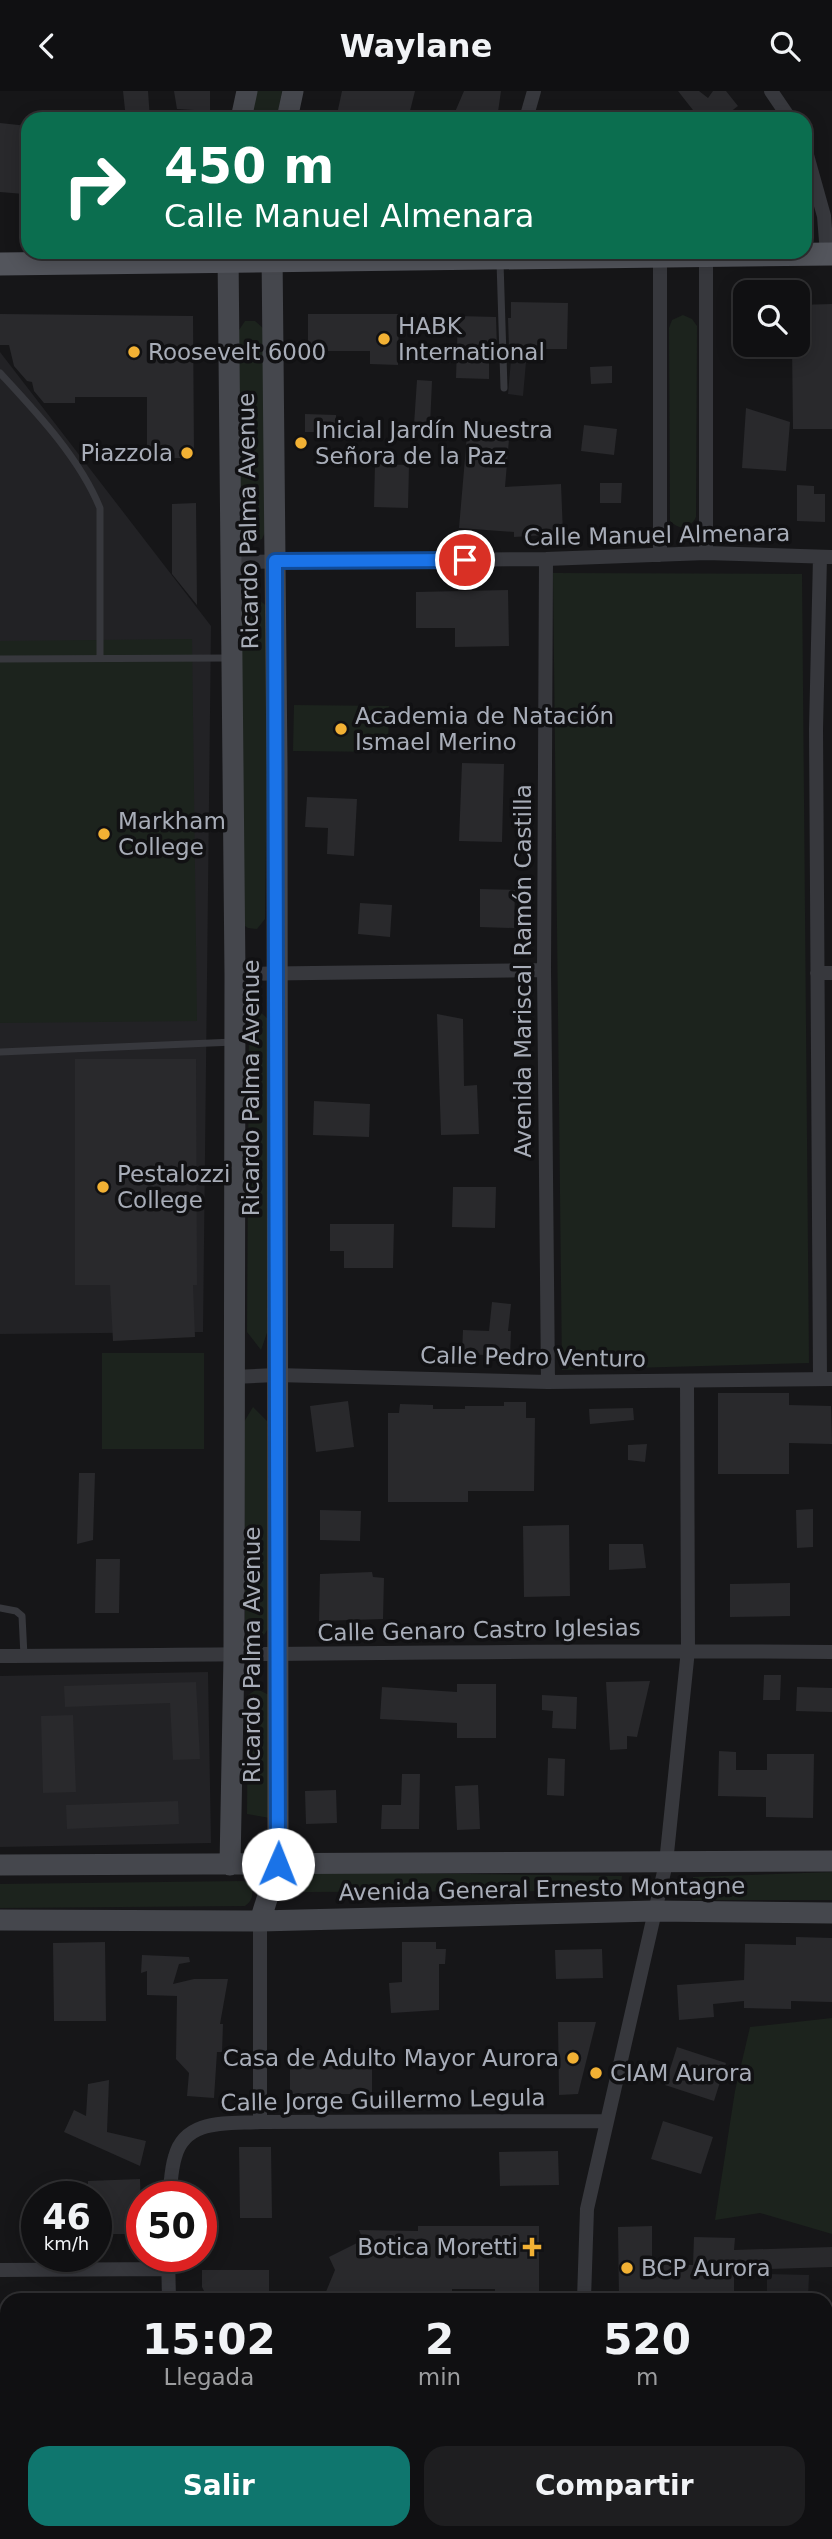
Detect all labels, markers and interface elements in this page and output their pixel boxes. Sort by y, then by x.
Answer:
icon: back [28,27,66,65]
text: Waylane [340,27,492,65]
icon: search [766,27,804,65]
text: 450 m [164,138,334,195]
icon: right [49,140,140,231]
text: Calle Manuel Almenara [164,197,534,235]
map controls [733,280,810,357]
button: search [733,280,810,357]
place label: HABK International [398,313,545,365]
marker: HABK International [376,331,392,347]
place label: Roosevelt 6000 [148,339,326,365]
marker: Roosevelt 6000 [126,344,142,360]
street label: Ricardo Palma Avenue [233,392,263,650]
place label: Inicial Jardín Nuestra Señora de la Paz [315,417,553,469]
marker: Inicial Jardín Nuestra Señora de la Paz [293,435,309,451]
place label: Piazzola [80,440,173,466]
marker: Piazzola [179,445,195,461]
street label: Calle Manuel Almenara [524,520,790,550]
pin [435,530,495,590]
icon: arrive [446,541,484,579]
place label: Academia de Natación Ismael Merino [355,703,614,755]
marker: Academia de Natación Ismael Merino [333,721,349,737]
street label: Avenida Mariscal Ramón Castilla [510,784,536,1158]
place label: Markham College [118,808,226,860]
marker: Markham College [96,826,112,842]
street label: Ricardo Palma Avenue [238,960,264,1216]
place label: Pestalozzi College [117,1161,230,1213]
marker: Pestalozzi College [95,1179,111,1195]
street label: Calle Pedro Venturo [420,1342,646,1372]
street label: Ricardo Palma Avenue [239,1527,265,1783]
street label: Calle Genaro Castro Iglesias [317,1614,641,1646]
position arrow [241,1827,315,1901]
street label: Avenida General Ernesto Montagne [338,1872,746,1906]
place label: Casa de Adulto Mayor Aurora [223,2045,559,2071]
marker: Casa de Adulto Mayor Aurora [565,2050,581,2066]
place label: CIAM Aurora [610,2060,753,2086]
marker: CIAM Aurora [588,2065,604,2081]
street label: Calle Jorge Guillermo Legula [220,2084,546,2116]
speed limit sign: 50 [126,2181,217,2272]
text: 46 [42,2197,91,2237]
text: km/h [44,2233,89,2254]
place label: Botica Moretti [357,2234,518,2260]
marker: Botica Moretti [524,2239,540,2255]
place label: BCP Aurora [641,2255,771,2281]
marker: BCP Aurora [619,2260,635,2276]
text: 15:02 [142,2315,276,2364]
text: 2 [425,2315,454,2364]
text: 520 [603,2315,691,2364]
text: Llegada [164,2364,254,2390]
text: min [418,2364,461,2390]
text: m [636,2364,658,2390]
button: Salir [28,2446,410,2526]
button: Compartir [424,2446,805,2526]

